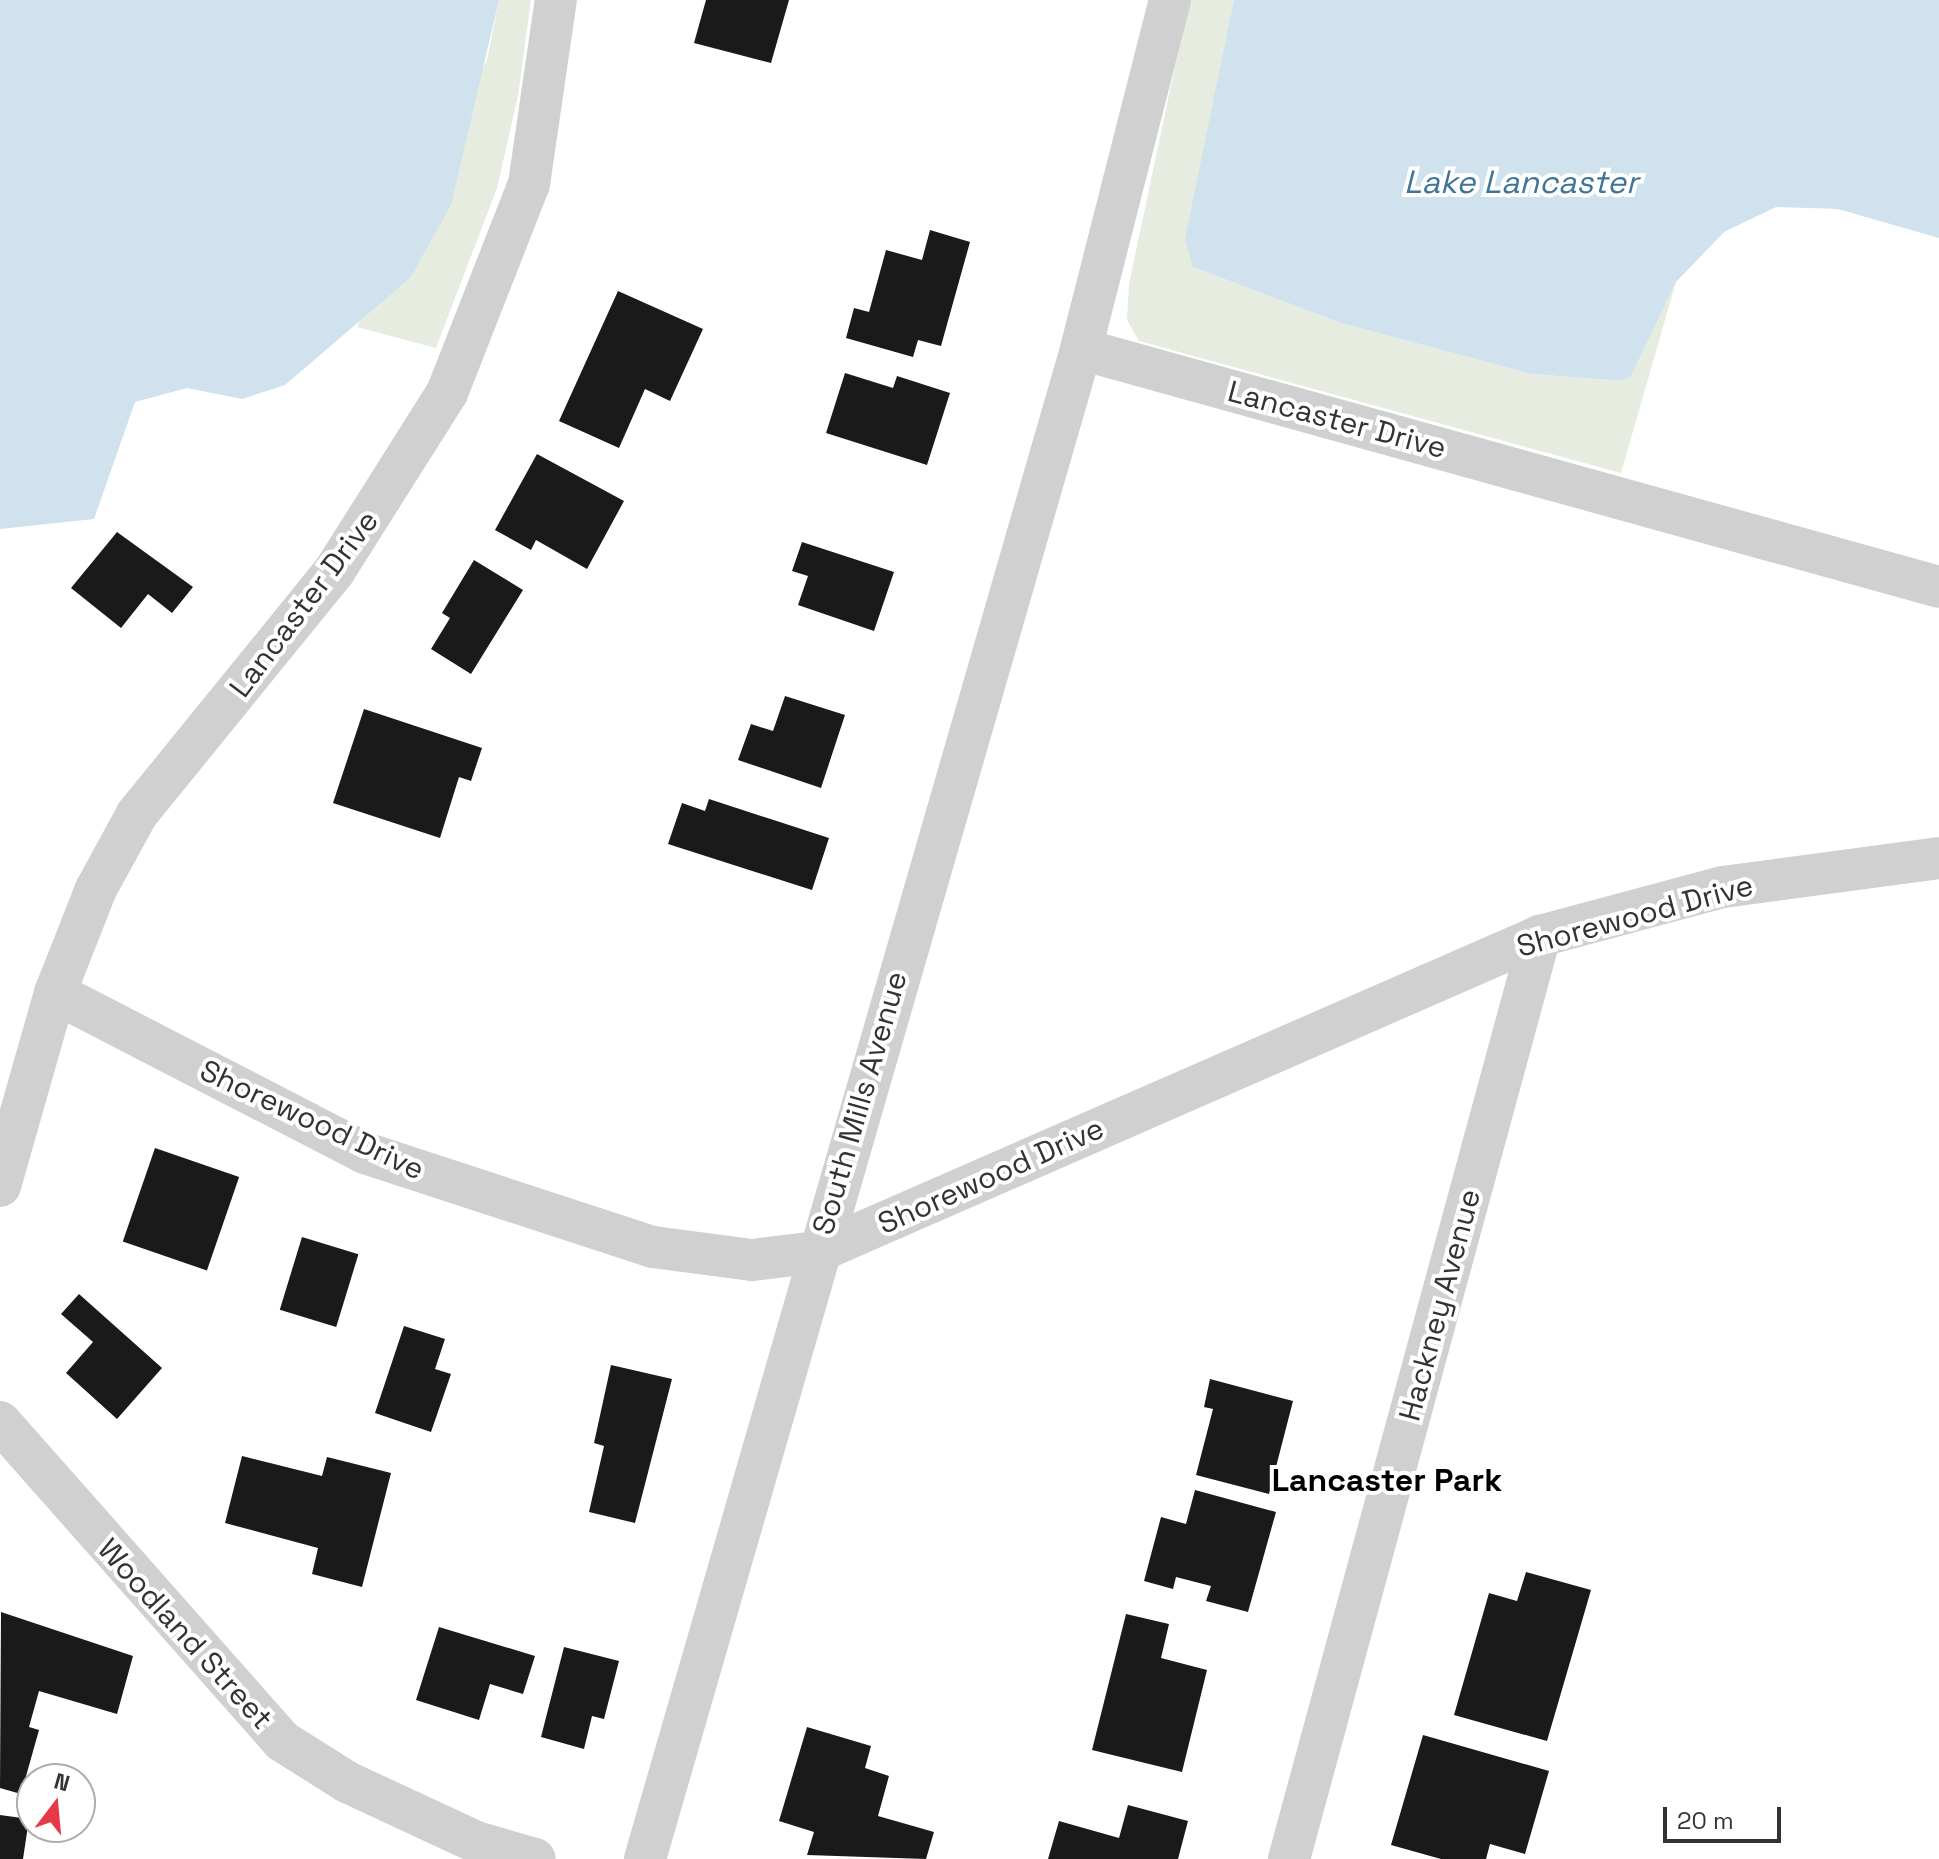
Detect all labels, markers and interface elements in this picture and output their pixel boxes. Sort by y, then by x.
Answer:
water label: Lake Lancaster [1404,163,1638,201]
street label: Lancaster Drive [1224,374,1450,466]
street label: Lancaster Drive [222,504,386,704]
street label: Shorewood Drive [1513,867,1757,965]
street label: South Mills Avenue [805,967,915,1239]
street label: Shorewood Drive [194,1052,430,1188]
street label: Shorewood Drive [873,1110,1109,1242]
street label: Hackney Avenue [1392,1185,1488,1425]
district label: Lancaster Park [1272,1461,1502,1499]
street label: Woodland Street [90,1531,280,1737]
north arrow [16,1763,96,1843]
text: N [51,1766,73,1797]
scale bar [1667,1791,1785,1841]
text: 20 m [1677,1805,1734,1836]

